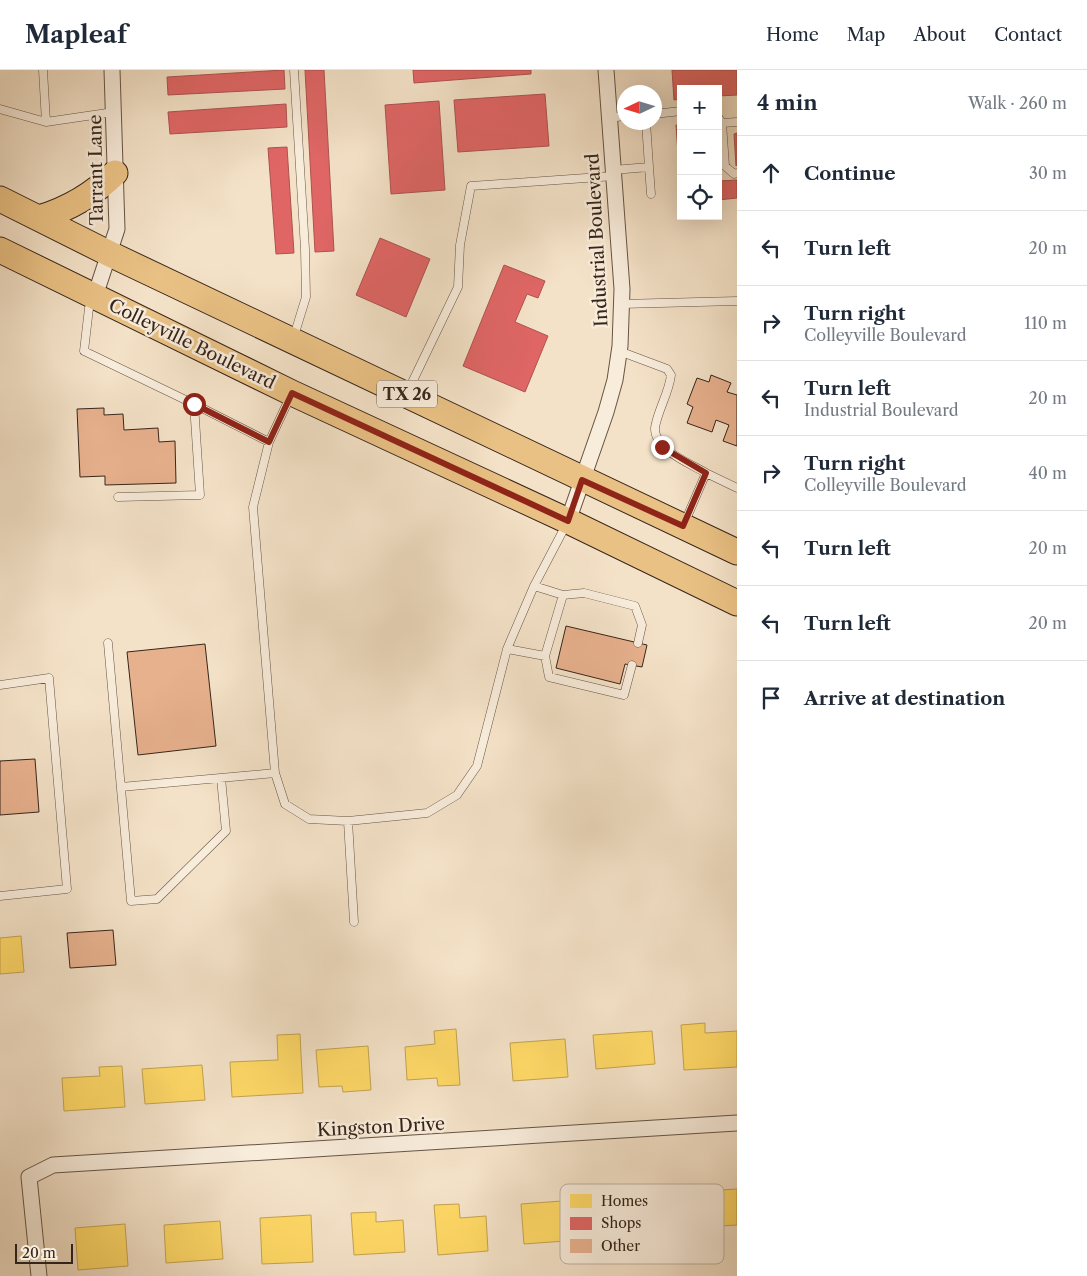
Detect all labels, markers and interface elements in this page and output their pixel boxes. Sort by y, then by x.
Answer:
text: Mapleaf [25,20,127,49]
text: Home [766,24,819,46]
text: Map [847,24,885,46]
text: About [913,24,966,46]
text: Contact [994,24,1062,46]
north arrow [617,85,662,130]
map controls [677,85,722,220]
button: + [677,85,722,130]
text: 4 min [757,90,818,115]
text: Walk · 260 m [968,93,1067,113]
street label: Tarrant Lane [84,114,108,226]
button: − [677,130,722,175]
street label: Industrial Boulevard [581,153,613,327]
icon: ahead [757,159,785,187]
text: Continue [804,162,896,185]
text: 30 m [1029,163,1067,183]
button: locate [677,175,722,220]
icon: left [757,234,785,262]
text: Turn left [804,237,891,260]
text: 20 m [1028,238,1067,258]
street label: Colleyville Boulevard [105,294,279,394]
text: Turn right [804,302,905,325]
icon: right [757,309,785,337]
text: 110 m [1024,313,1067,333]
text: Colleyville Boulevard [804,325,967,345]
text: Turn left [804,377,891,400]
road number: TX 26 [377,380,437,408]
icon: left [757,384,785,412]
text: 20 m [1028,388,1067,408]
route start [183,393,206,416]
text: Industrial Boulevard [804,400,958,420]
route end [651,436,674,459]
text: Turn right [804,452,905,475]
icon: right [757,459,785,487]
text: 40 m [1028,463,1067,483]
text: Colleyville Boulevard [804,475,967,495]
icon: left [757,534,785,562]
text: Turn left [804,537,891,560]
text: 20 m [1028,538,1067,558]
icon: left [757,609,785,637]
text: Turn left [804,612,891,635]
text: 20 m [1028,613,1067,633]
icon: arrive [757,684,785,712]
text: Arrive at destination [804,687,1005,710]
street label: Kingston Drive [316,1113,446,1141]
legend [560,1184,724,1264]
text: Homes [601,1192,648,1210]
text: Shops [601,1214,641,1232]
text: Other [601,1237,640,1255]
scale bar [15,1241,72,1264]
text: 20 m [22,1244,56,1262]

